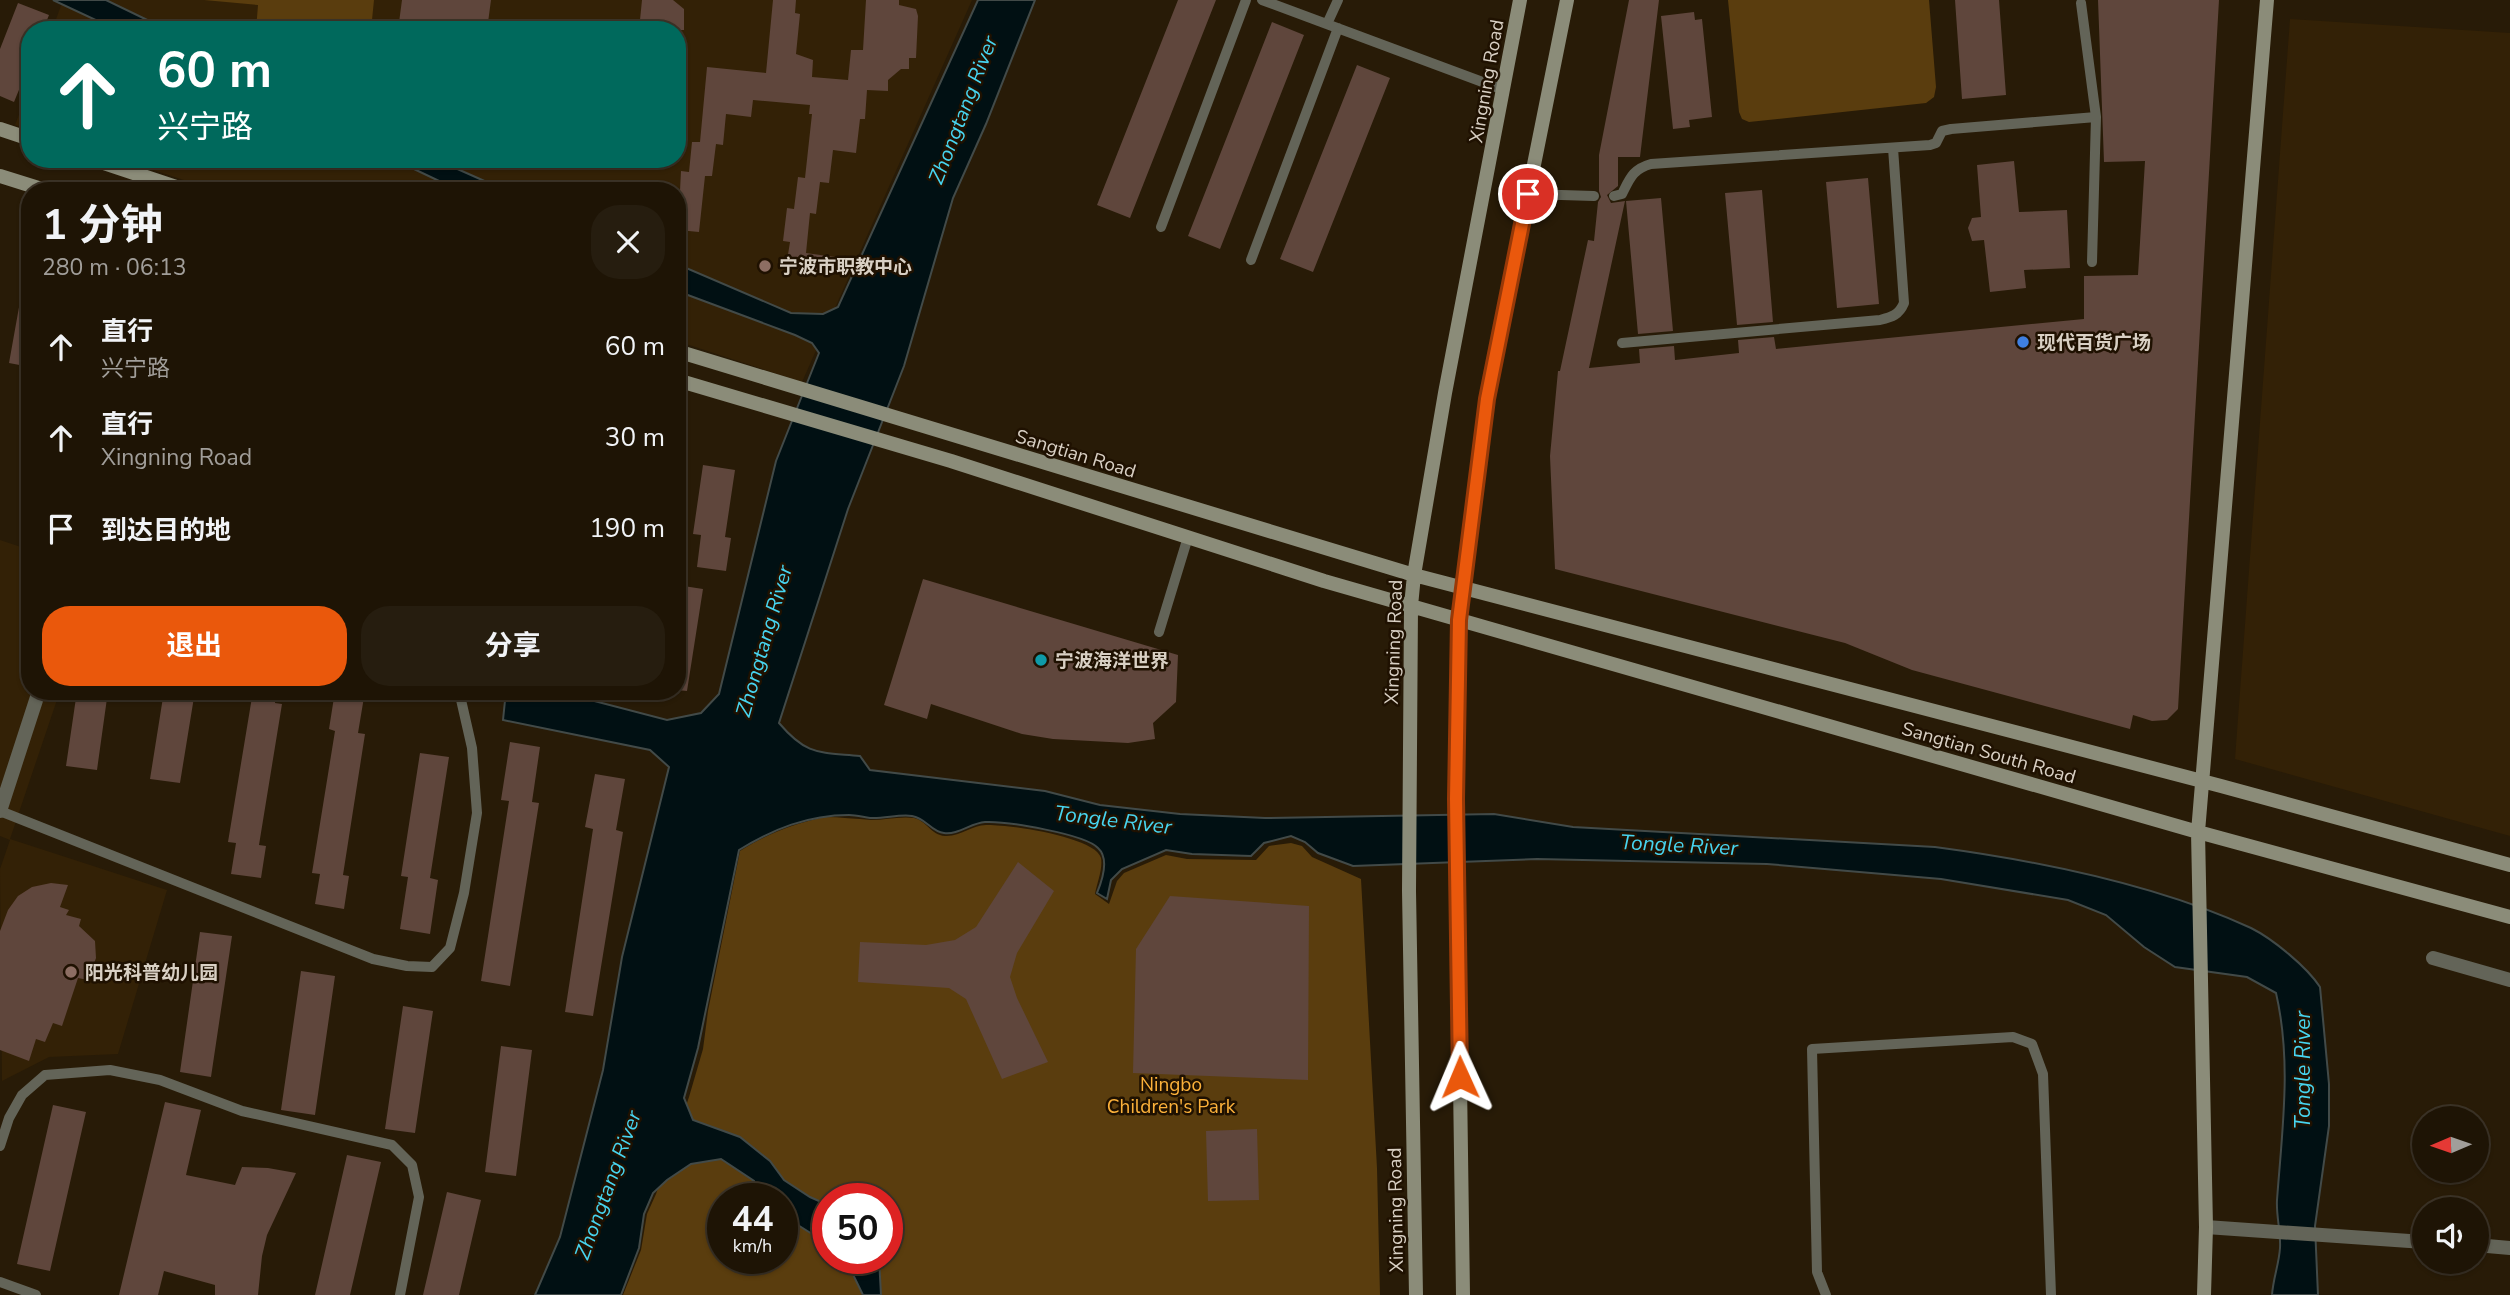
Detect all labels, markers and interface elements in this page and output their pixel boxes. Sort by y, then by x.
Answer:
street label: Xingning Road [1463,17,1511,145]
water label: Zhongtang River [922,31,1004,188]
text: 60 m [157,37,272,104]
icon: ahead [42,49,133,140]
text: 兴宁路 [157,106,253,149]
pin [1498,164,1558,224]
icon: arrive [1509,175,1547,213]
text: 1 分钟 [42,197,163,254]
button: close [591,205,665,279]
text: 280 m · 06:13 [42,252,187,283]
place label: 宁波市职教中心 [779,254,912,280]
marker: 宁波市职教中心 [757,258,773,274]
text: 直行 [101,314,153,349]
icon: ahead [42,328,80,366]
text: 60 m [605,329,665,364]
place label: 现代百货广场 [2037,330,2151,356]
marker: 现代百货广场 [2015,334,2031,350]
text: 兴宁路 [101,353,170,384]
text: 直行 [101,407,153,442]
icon: ahead [42,419,80,457]
text: 30 m [605,420,665,455]
street label: Sangtian Road [1012,423,1139,485]
text: Xingning Road [101,442,252,473]
icon: arrive [42,510,80,548]
text: 190 m [589,511,665,546]
text: 到达目的地 [101,513,231,548]
water label: Zhongtang River [729,561,799,720]
street label: Xingning Road [1379,579,1409,705]
button: 退出 [42,606,347,686]
button: 分享 [361,606,665,686]
place label: 宁波海洋世界 [1055,648,1169,674]
marker: 宁波海洋世界 [1033,652,1049,668]
street label: Sangtian South Road [1899,716,2079,790]
water label: Tongle River [1053,799,1174,841]
water label: Tongle River [1619,828,1739,862]
place label: 阳光科普幼儿园 [85,960,218,986]
marker: 阳光科普幼儿园 [63,964,79,980]
water label: Tongle River [2289,1011,2317,1129]
position arrow [1423,1040,1497,1114]
park label: Ningbo Children's Park [1107,1072,1236,1120]
water label: Zhongtang River [568,1106,648,1263]
north arrow [2412,1106,2488,1183]
map controls [2412,1106,2489,1274]
street label: Xingning Road [1382,1147,1410,1273]
speed limit sign: 50 [812,1183,903,1274]
text: 44 [731,1196,774,1243]
button: sound [2412,1197,2489,1274]
text: km/h [733,1234,772,1258]

